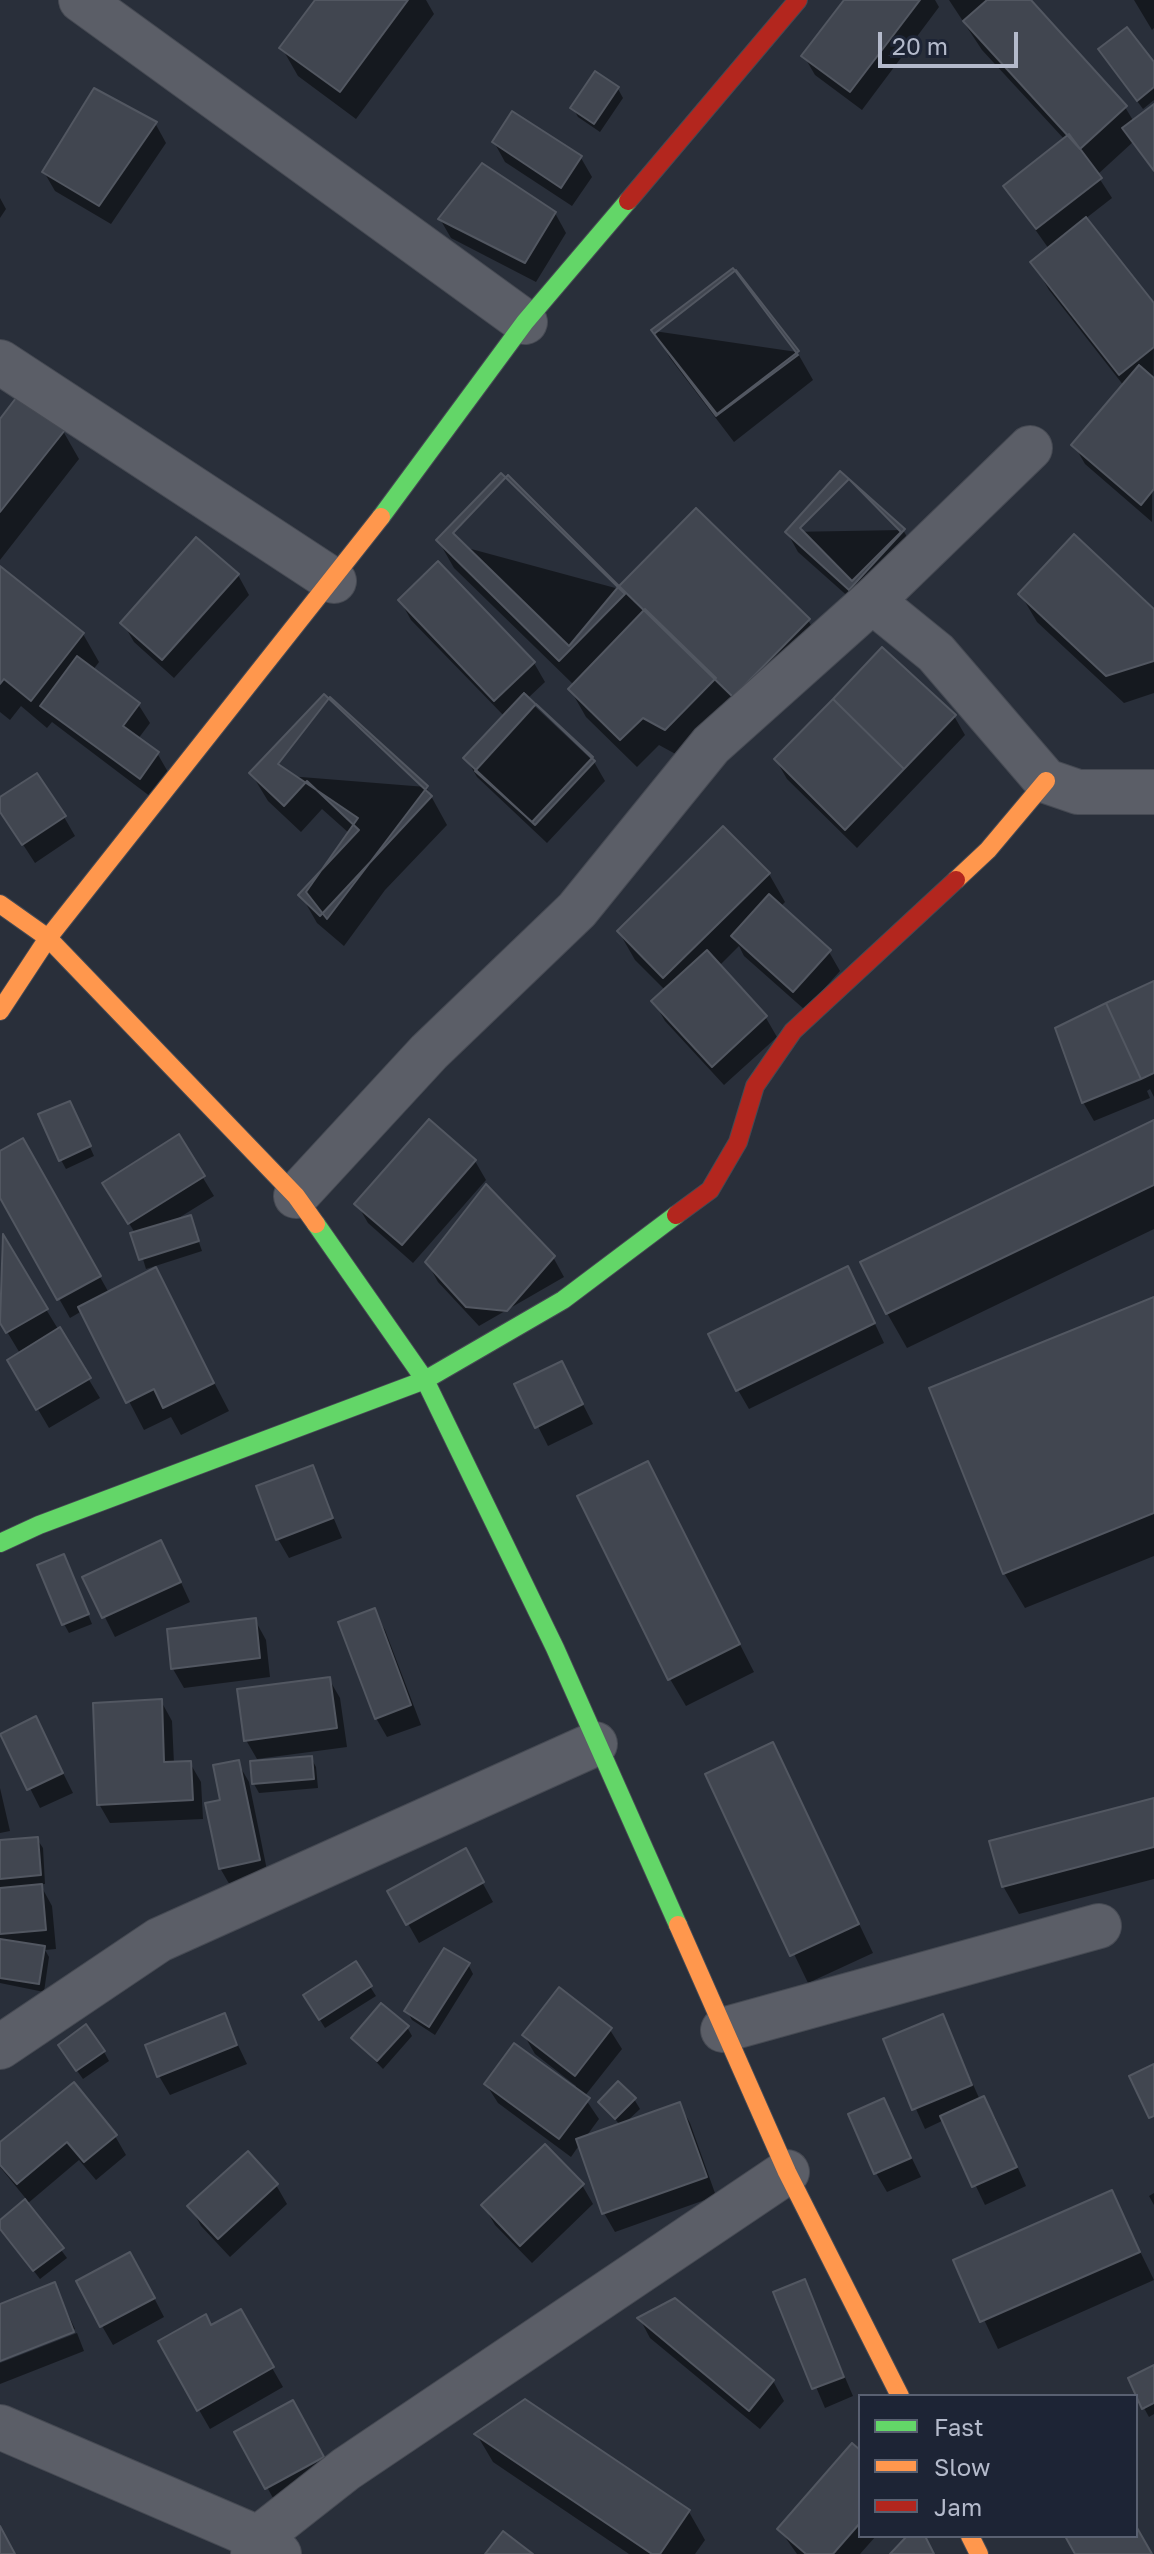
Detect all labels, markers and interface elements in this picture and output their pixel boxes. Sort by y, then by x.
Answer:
scale bar [882,16,1022,66]
text: 20 m [892,31,948,60]
legend [858,2394,1138,2538]
text: Fast [934,2412,984,2441]
text: Slow [934,2452,990,2481]
text: Jam [934,2492,982,2521]

